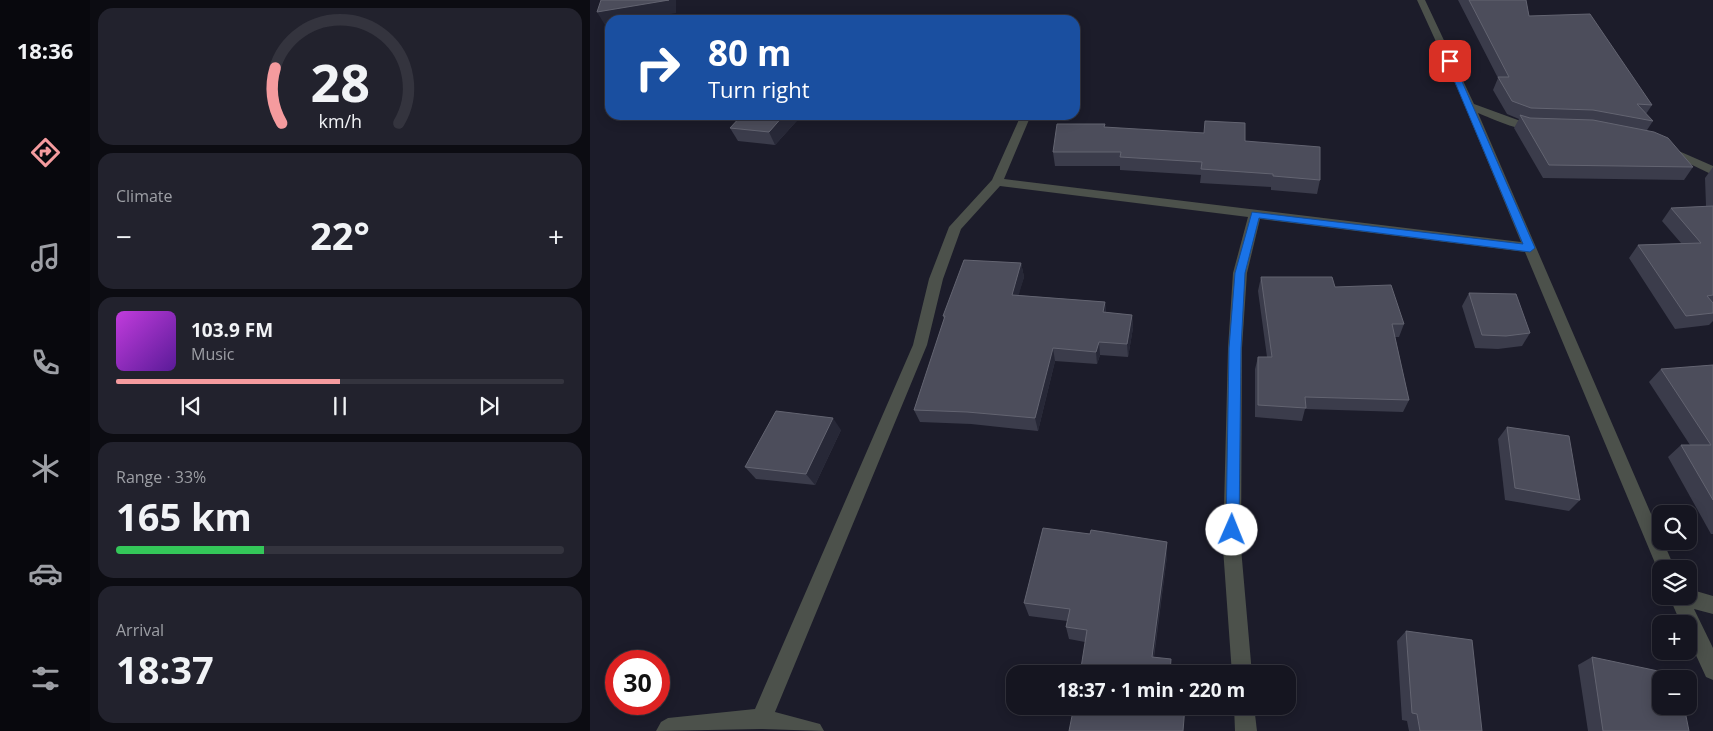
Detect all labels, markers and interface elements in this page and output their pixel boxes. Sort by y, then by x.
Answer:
text: 80 m [708,29,791,76]
text: 18:36 [17,35,73,65]
icon: right [625,35,690,100]
pin [1429,40,1471,82]
text: 28 [310,46,370,117]
icon: arrive [1436,47,1464,75]
text: Turn right [708,74,810,104]
text: km/h [318,109,362,133]
icon: directions [28,135,63,170]
text: Climate [116,185,173,207]
text: 22° [310,209,370,261]
text: − [116,217,132,255]
text: + [548,217,564,255]
icon: music [28,240,63,275]
text: 103.9 FM [191,317,273,343]
text: Music [191,343,235,365]
icon: phone [28,345,63,380]
icon: previous [177,392,205,420]
icon: pause [326,392,354,420]
icon: next [475,392,503,420]
icon: climate [28,451,63,486]
text: Range · 33% [116,466,206,488]
text: 165 km [116,490,252,542]
position arrow [1205,503,1257,555]
map controls [1652,505,1697,715]
button: search [1652,505,1697,550]
icon: car [28,556,63,591]
button: layers [1652,560,1697,605]
button: + [1652,615,1697,660]
text: Arrival [116,619,164,641]
text: 18:37 [116,643,214,695]
speed limit sign: 30 [605,650,670,715]
icon: filters [28,661,63,696]
button: − [1652,670,1697,715]
text: 18:37 · 1 min · 220 m [1057,677,1245,703]

